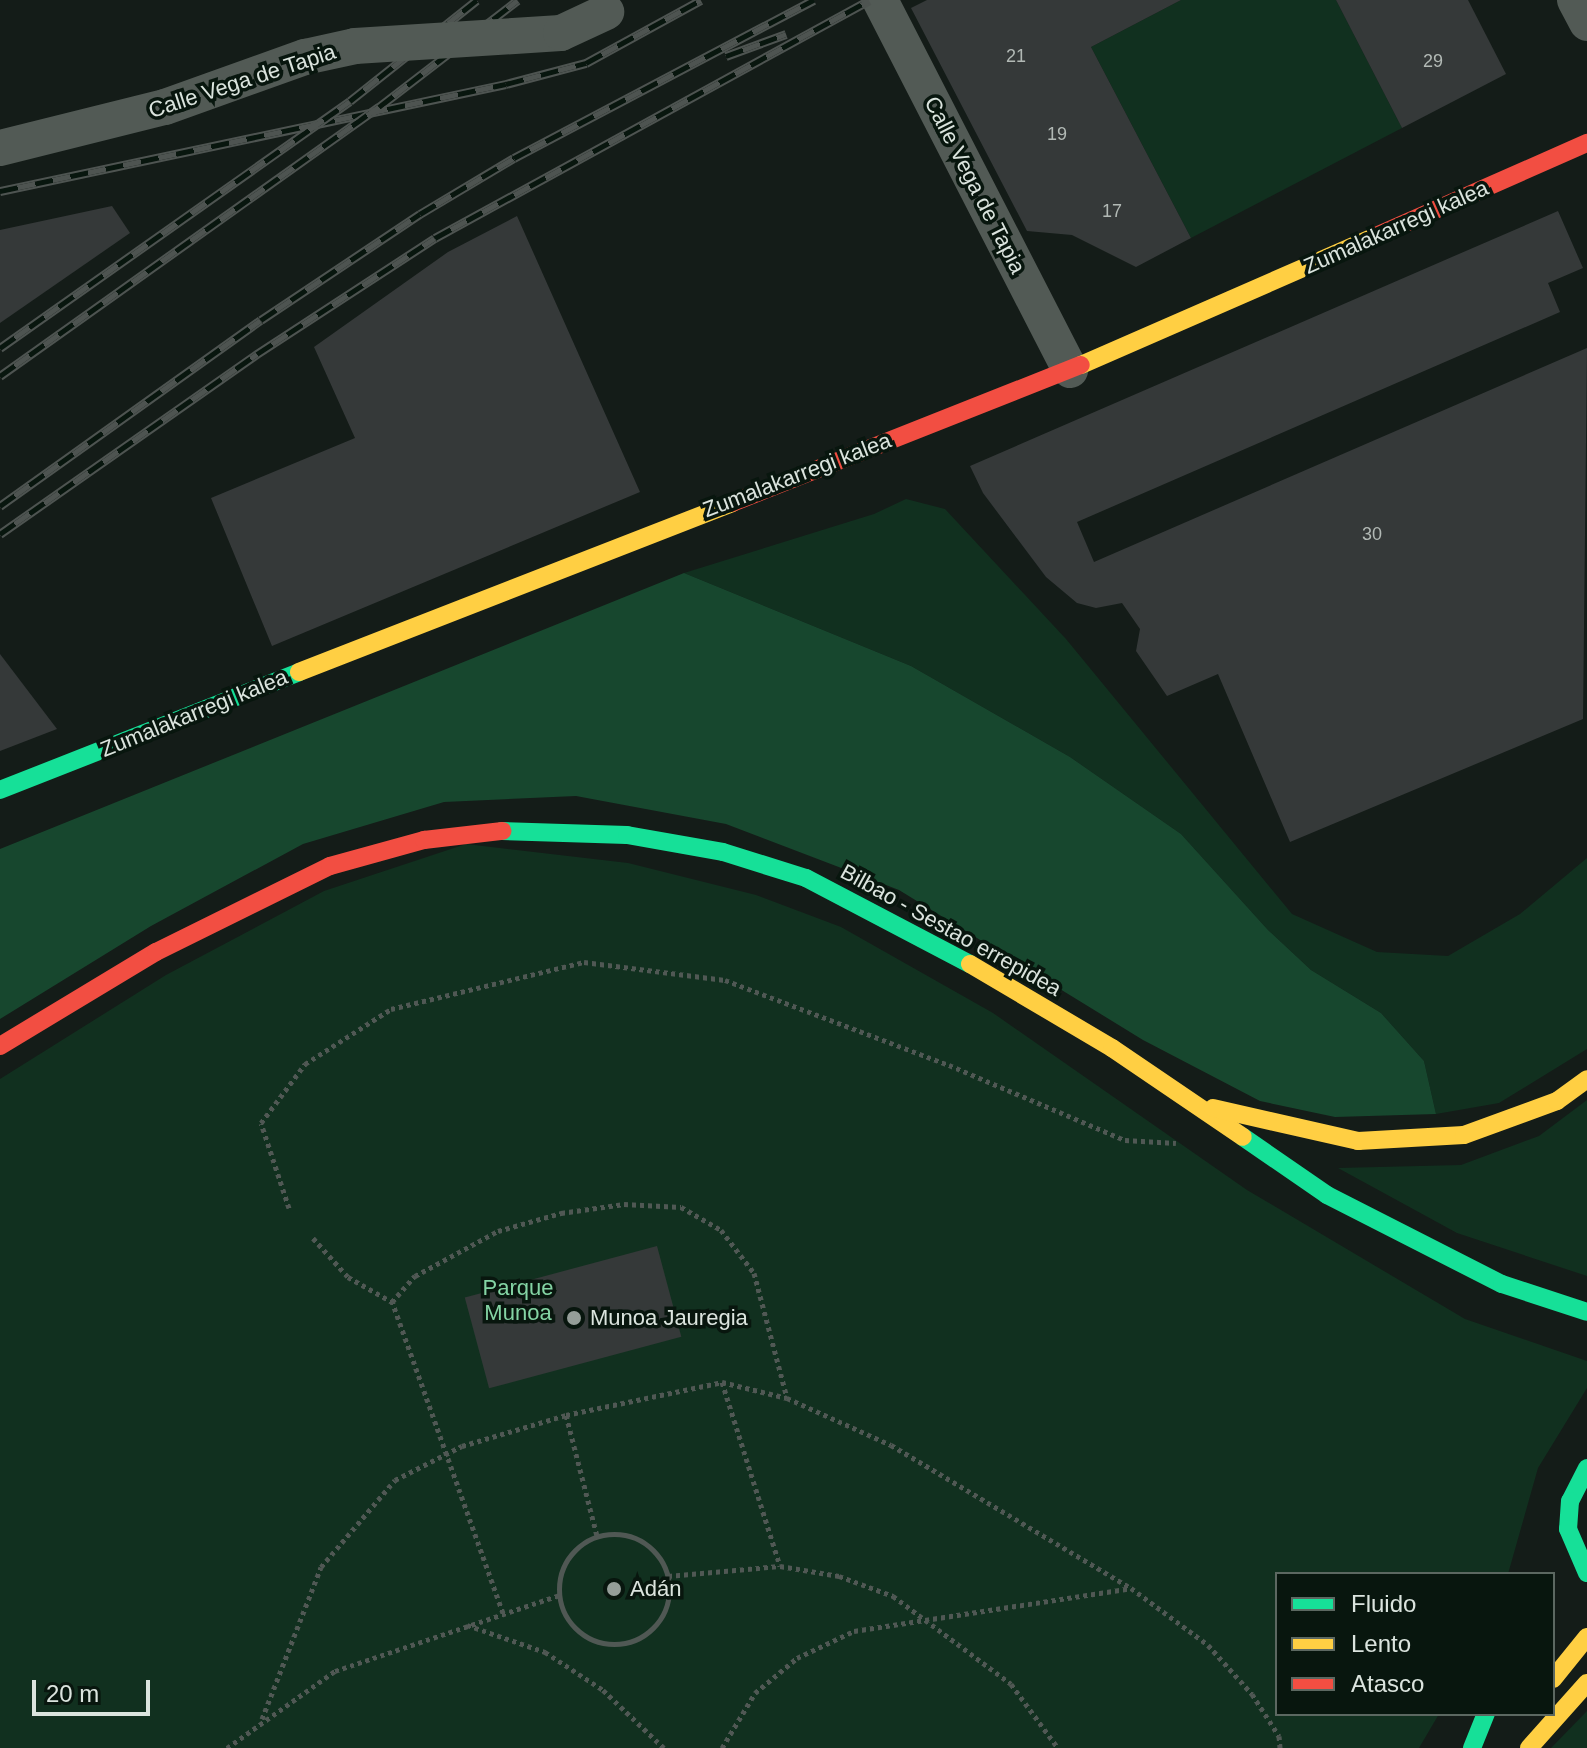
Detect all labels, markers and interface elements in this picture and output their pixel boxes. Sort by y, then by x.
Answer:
street label: Calle Vega de Tapia [145,38,339,124]
house number: 21 [1006,45,1026,67]
house number: 29 [1423,50,1443,72]
street label: Calle Vega de Tapia [919,92,1031,278]
house number: 19 [1047,123,1067,145]
street label: Zumalakarregi kalea [1300,174,1492,280]
house number: 17 [1102,200,1122,222]
street label: Zumalakarregi kalea [699,427,895,523]
house number: 30 [1362,523,1382,545]
street label: Zumalakarregi kalea [97,663,291,763]
street label: Bilbao - Sestao errepidea [836,858,1066,1002]
park label: Parque Munoa [483,1274,553,1326]
place label: Munoa Jauregia [590,1305,748,1331]
marker: Munoa Jauregia [565,1309,583,1327]
legend [1275,1572,1555,1716]
place label: Adán [630,1576,681,1602]
marker: Adán [605,1580,623,1598]
text: Fluido [1351,1590,1416,1617]
text: Lento [1351,1630,1411,1657]
scale bar [36,1664,154,1714]
text: Atasco [1351,1670,1424,1697]
text: 20 m [46,1680,99,1707]

